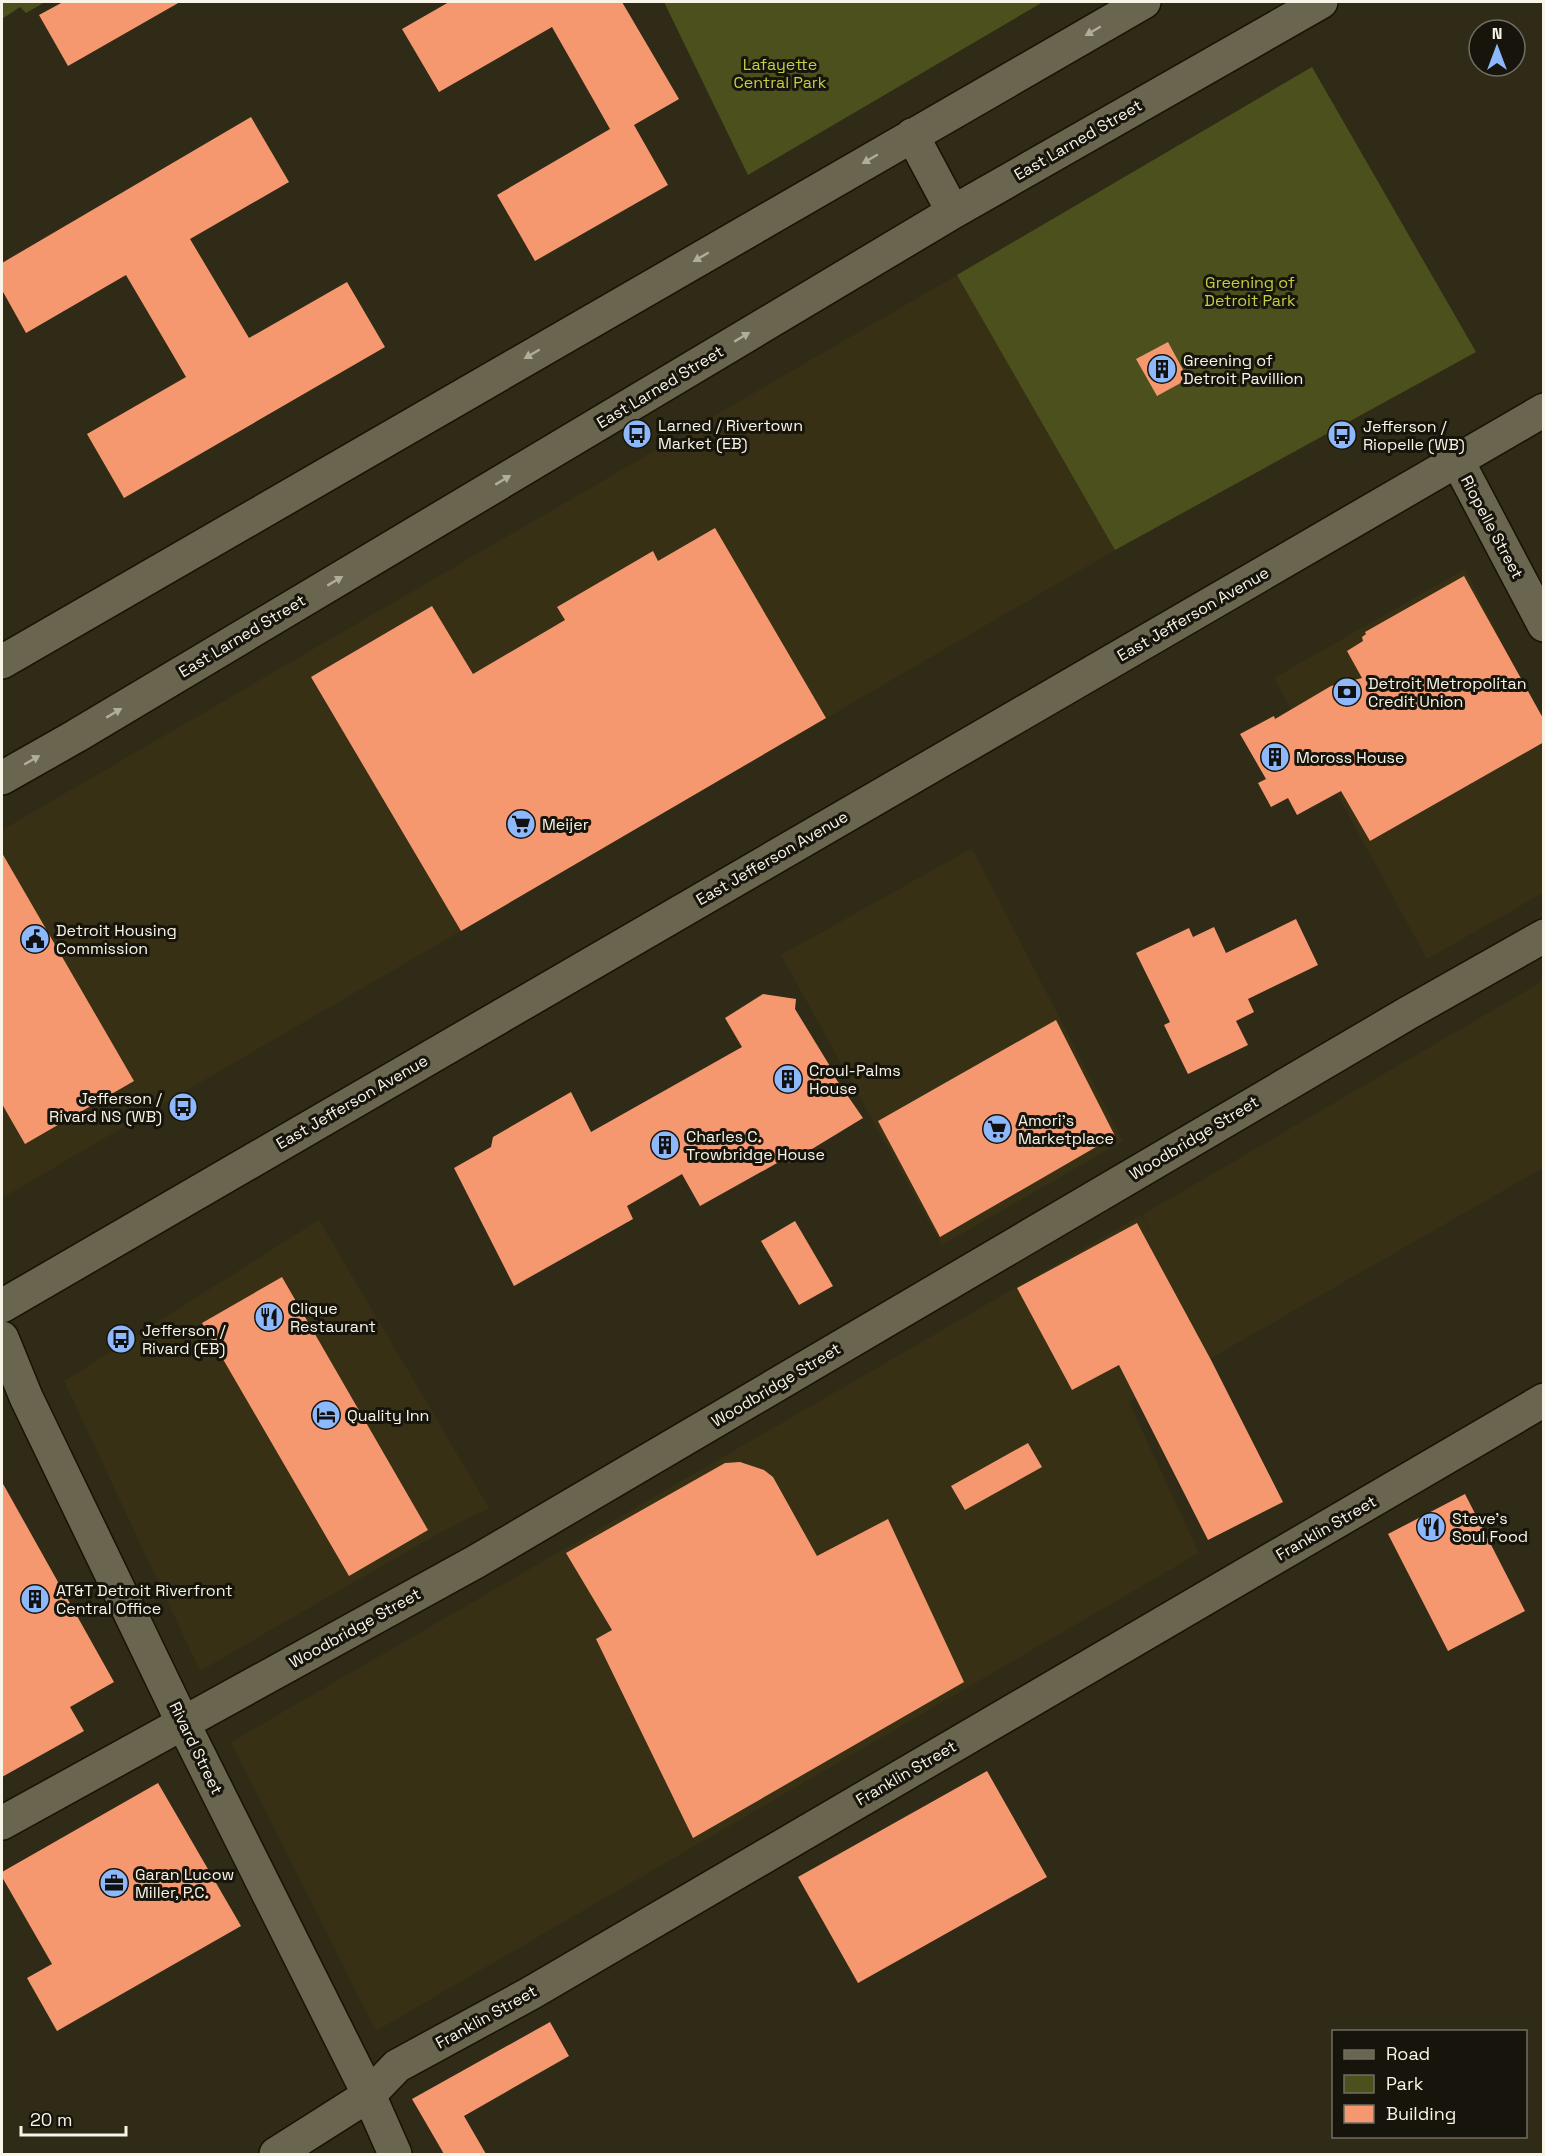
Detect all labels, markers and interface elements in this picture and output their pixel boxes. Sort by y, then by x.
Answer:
north arrow [1467,18,1527,78]
text: N [1492,23,1502,44]
one-way arrow [1085,25,1101,36]
park label: Lafayette Central Park [734,54,827,93]
street label: East Larned Street [1010,95,1146,185]
one-way arrow [862,154,878,165]
one-way arrow [692,252,709,262]
park label: Greening of Detroit Park [1204,272,1296,311]
one-way arrow [734,332,750,343]
street label: East Larned Street [593,341,727,433]
one-way arrow [524,349,540,360]
place label: Greening of Detroit Pavillion [1183,350,1303,389]
building icon: Greening of Detroit Pavillion [1146,353,1178,385]
place label: Larned / Rivertown Market (EB) [658,415,803,454]
place label: Jefferson / Riopelle (WB) [1363,416,1465,455]
bus stop icon: Larned / Rivertown Market (EB) [621,418,653,450]
bus stop icon: Jefferson / Riopelle (WB) [1326,419,1358,451]
street label: Riopelle Street [1456,472,1528,582]
one-way arrow [495,475,511,486]
street label: East Jefferson Avenue [1113,562,1273,666]
one-way arrow [327,575,343,586]
street label: East Larned Street [175,590,309,682]
place label: Detroit Metropolitan Credit Union [1368,673,1527,712]
bank icon: Detroit Metropolitan Credit Union [1331,676,1363,708]
one-way arrow [106,708,122,719]
building icon: Moross House [1259,741,1291,773]
place label: Moross House [1296,747,1404,768]
one-way arrow [24,755,41,765]
street label: East Jefferson Avenue [692,806,852,910]
supermarket icon: Meijer [505,808,537,840]
place label: Meijer [542,814,589,835]
place label: Detroit Housing Commission [56,920,177,959]
public building icon: Detroit Housing Commission [19,923,51,955]
street label: East Jefferson Avenue [272,1050,432,1154]
place label: Croul-Palms House [809,1060,901,1099]
building icon: Croul-Palms House [772,1063,804,1095]
place label: Jefferson / Rivard NS (WB) [49,1088,162,1127]
bus stop icon: Jefferson / Rivard NS (WB) [167,1091,199,1123]
street label: Woodbridge Street [1126,1091,1262,1185]
place label: Amori's Marketplace [1018,1110,1114,1149]
supermarket icon: Amori's Marketplace [981,1113,1013,1145]
place label: Charles C. Trowbridge House [686,1126,825,1165]
building icon: Charles C. Trowbridge House [649,1129,681,1161]
place label: Clique Restaurant [290,1298,376,1337]
restaurant icon: Clique Restaurant [253,1301,285,1333]
place label: Jefferson / Rivard (EB) [142,1320,226,1359]
bus stop icon: Jefferson / Rivard (EB) [105,1323,137,1355]
street label: Woodbridge Street [708,1338,844,1432]
hotel icon: Quality Inn [310,1399,342,1431]
place label: Quality Inn [347,1405,429,1426]
street label: Franklin Street [1272,1491,1380,1565]
place label: Steve's Soul Food [1452,1508,1528,1547]
restaurant icon: Steve's Soul Food [1415,1511,1447,1543]
place label: AT&T Detroit Riverfront Central Office [56,1580,233,1619]
building icon: AT&T Detroit Riverfront Central Office [19,1583,51,1615]
street label: Woodbridge Street [286,1583,424,1673]
street label: Rivard Street [165,1698,227,1798]
street label: Franklin Street [852,1736,960,1810]
place label: Garan Lucow Miller, P.C. [135,1864,234,1903]
office icon: Garan Lucow Miller, P.C. [98,1867,130,1899]
street label: Franklin Street [432,1981,540,2053]
legend [1332,2030,1527,2138]
text: Road [1386,2042,1430,2065]
text: Park [1386,2072,1424,2095]
scale bar [21,2099,126,2137]
text: Building [1386,2102,1456,2125]
text: 20 m [30,2108,73,2131]

